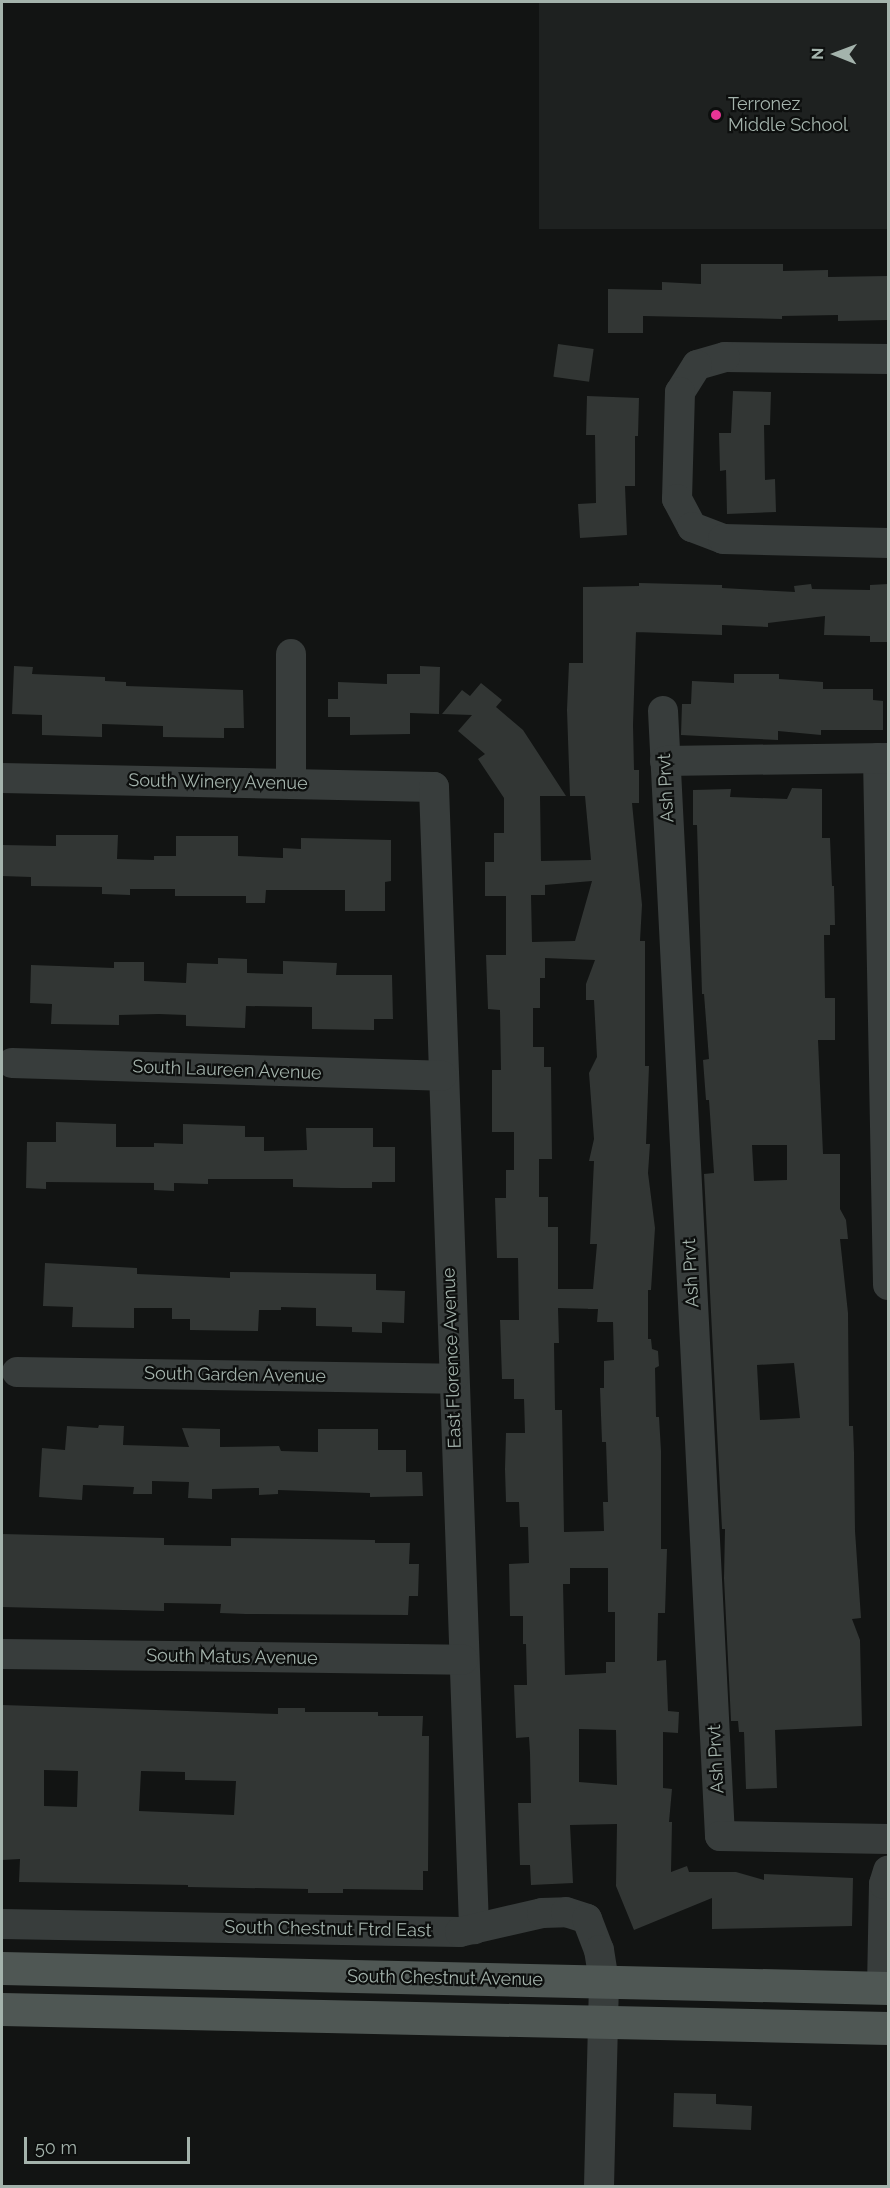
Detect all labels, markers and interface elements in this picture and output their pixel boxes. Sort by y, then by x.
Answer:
north arrow [806,24,866,84]
text: N [808,47,827,60]
place label: Terronez Middle School [728,94,848,136]
marker: Terronez Middle School [709,108,723,122]
street label: Ash Prvt [653,753,679,823]
street label: South Winery Avenue [127,770,309,794]
street label: South Laureen Avenue [132,1056,322,1084]
street label: Ash Prvt [678,1238,704,1308]
street label: East Florence Avenue [438,1267,466,1449]
street label: South Garden Avenue [144,1363,326,1387]
street label: South Matus Avenue [146,1645,318,1669]
street label: Ash Prvt [703,1724,729,1794]
street label: South Chestnut Ftrd East [224,1916,432,1942]
street label: South Chestnut Avenue [347,1965,543,1991]
scale bar [27,2125,194,2163]
text: 50 m [35,2137,77,2158]

